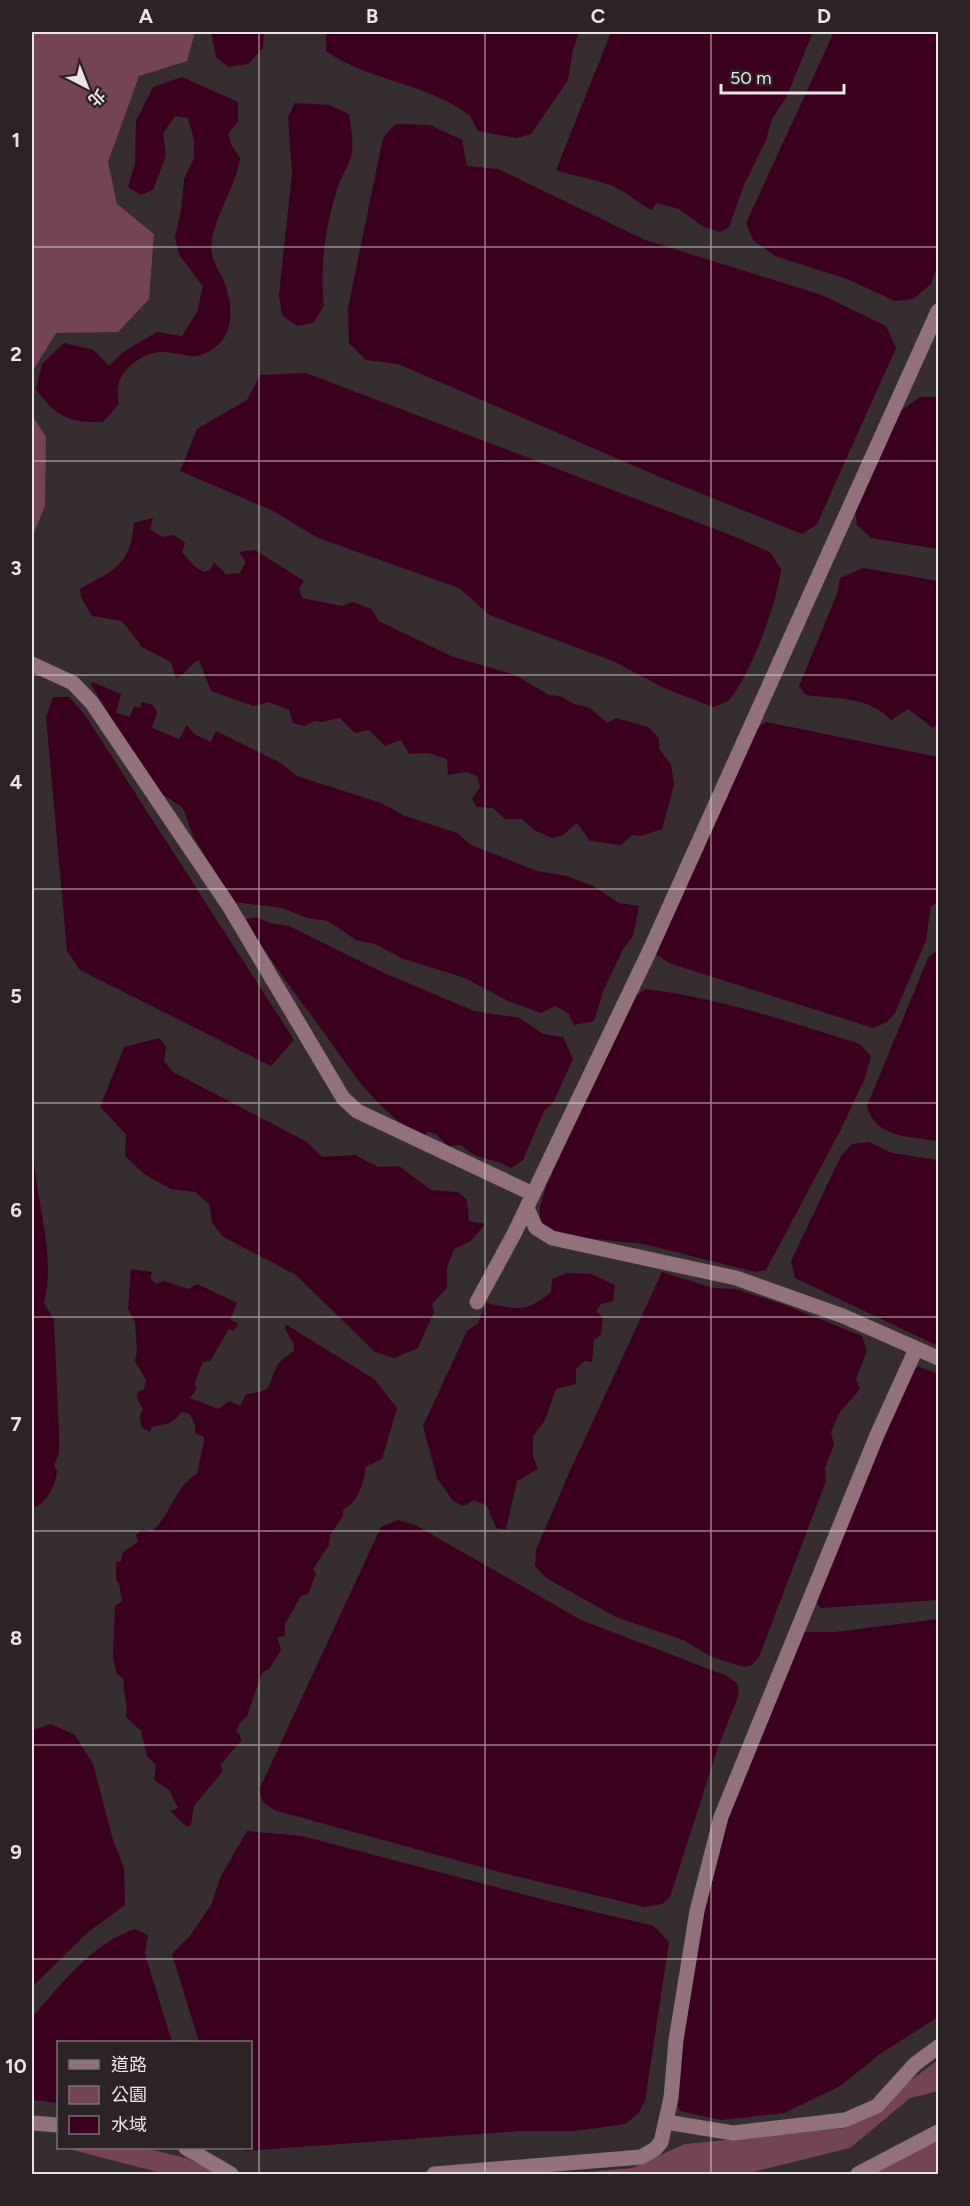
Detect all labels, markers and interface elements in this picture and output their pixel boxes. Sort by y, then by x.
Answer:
text: A [139,4,154,28]
text: B [366,4,378,28]
text: C [591,4,605,28]
text: D [817,4,831,28]
north arrow [57,57,117,117]
scale bar [721,57,844,95]
text: 50 m [730,67,772,89]
text: 北 [84,85,109,110]
text: 1 [12,128,20,152]
text: 2 [10,342,22,366]
text: 3 [10,556,22,580]
text: 4 [10,770,23,794]
text: 5 [10,984,22,1008]
text: 6 [10,1198,22,1222]
text: 7 [10,1412,22,1436]
text: 8 [10,1626,22,1650]
text: 9 [10,1840,22,1864]
legend [57,2041,252,2149]
text: 10 [5,2054,27,2078]
text: 道路 [111,2054,147,2076]
text: 公園 [111,2084,147,2106]
text: 水域 [111,2114,147,2136]

